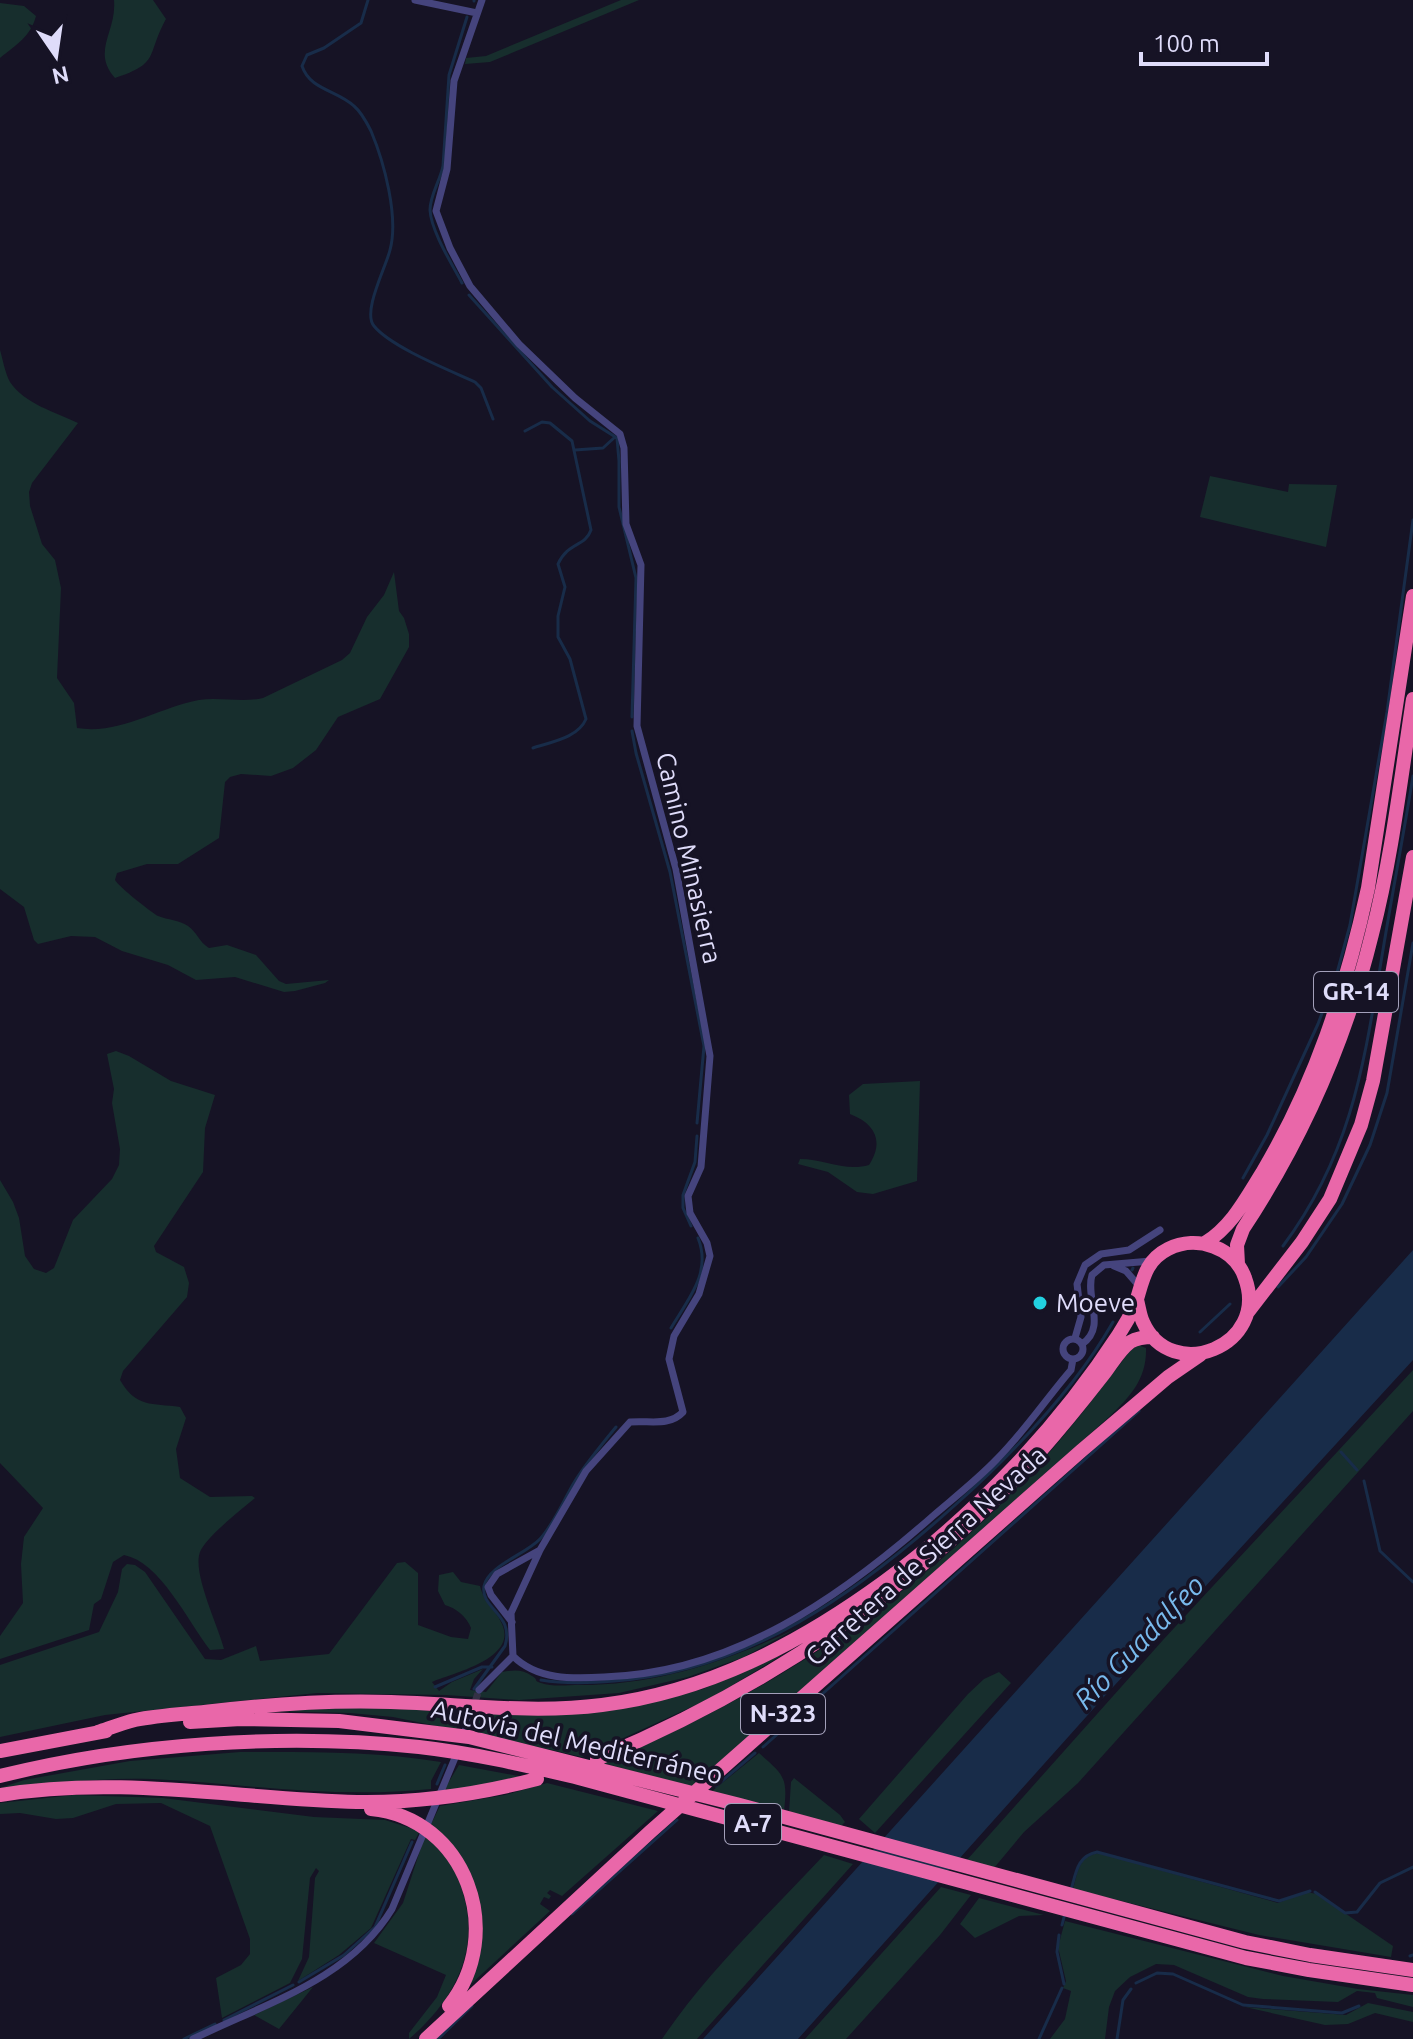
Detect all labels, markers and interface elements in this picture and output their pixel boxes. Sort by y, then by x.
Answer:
north arrow [16,16,96,96]
scale bar [1141,16,1267,66]
text: 100 m [1153,30,1220,57]
text: N [50,62,71,90]
street label: Camino Minasierra [651,749,728,966]
road number: GR-14 [1314,972,1398,1012]
place label: Moeve [1056,1288,1135,1317]
marker: Moeve [1031,1294,1049,1312]
street label: Carretera de Sierra Nevada [800,1440,1052,1671]
water label: Río Guadalfeo [1068,1569,1210,1714]
street label: Autovía del Mediterráneo [429,1694,726,1789]
road number: N-323 [741,1694,825,1734]
road number: A-7 [725,1804,781,1844]

